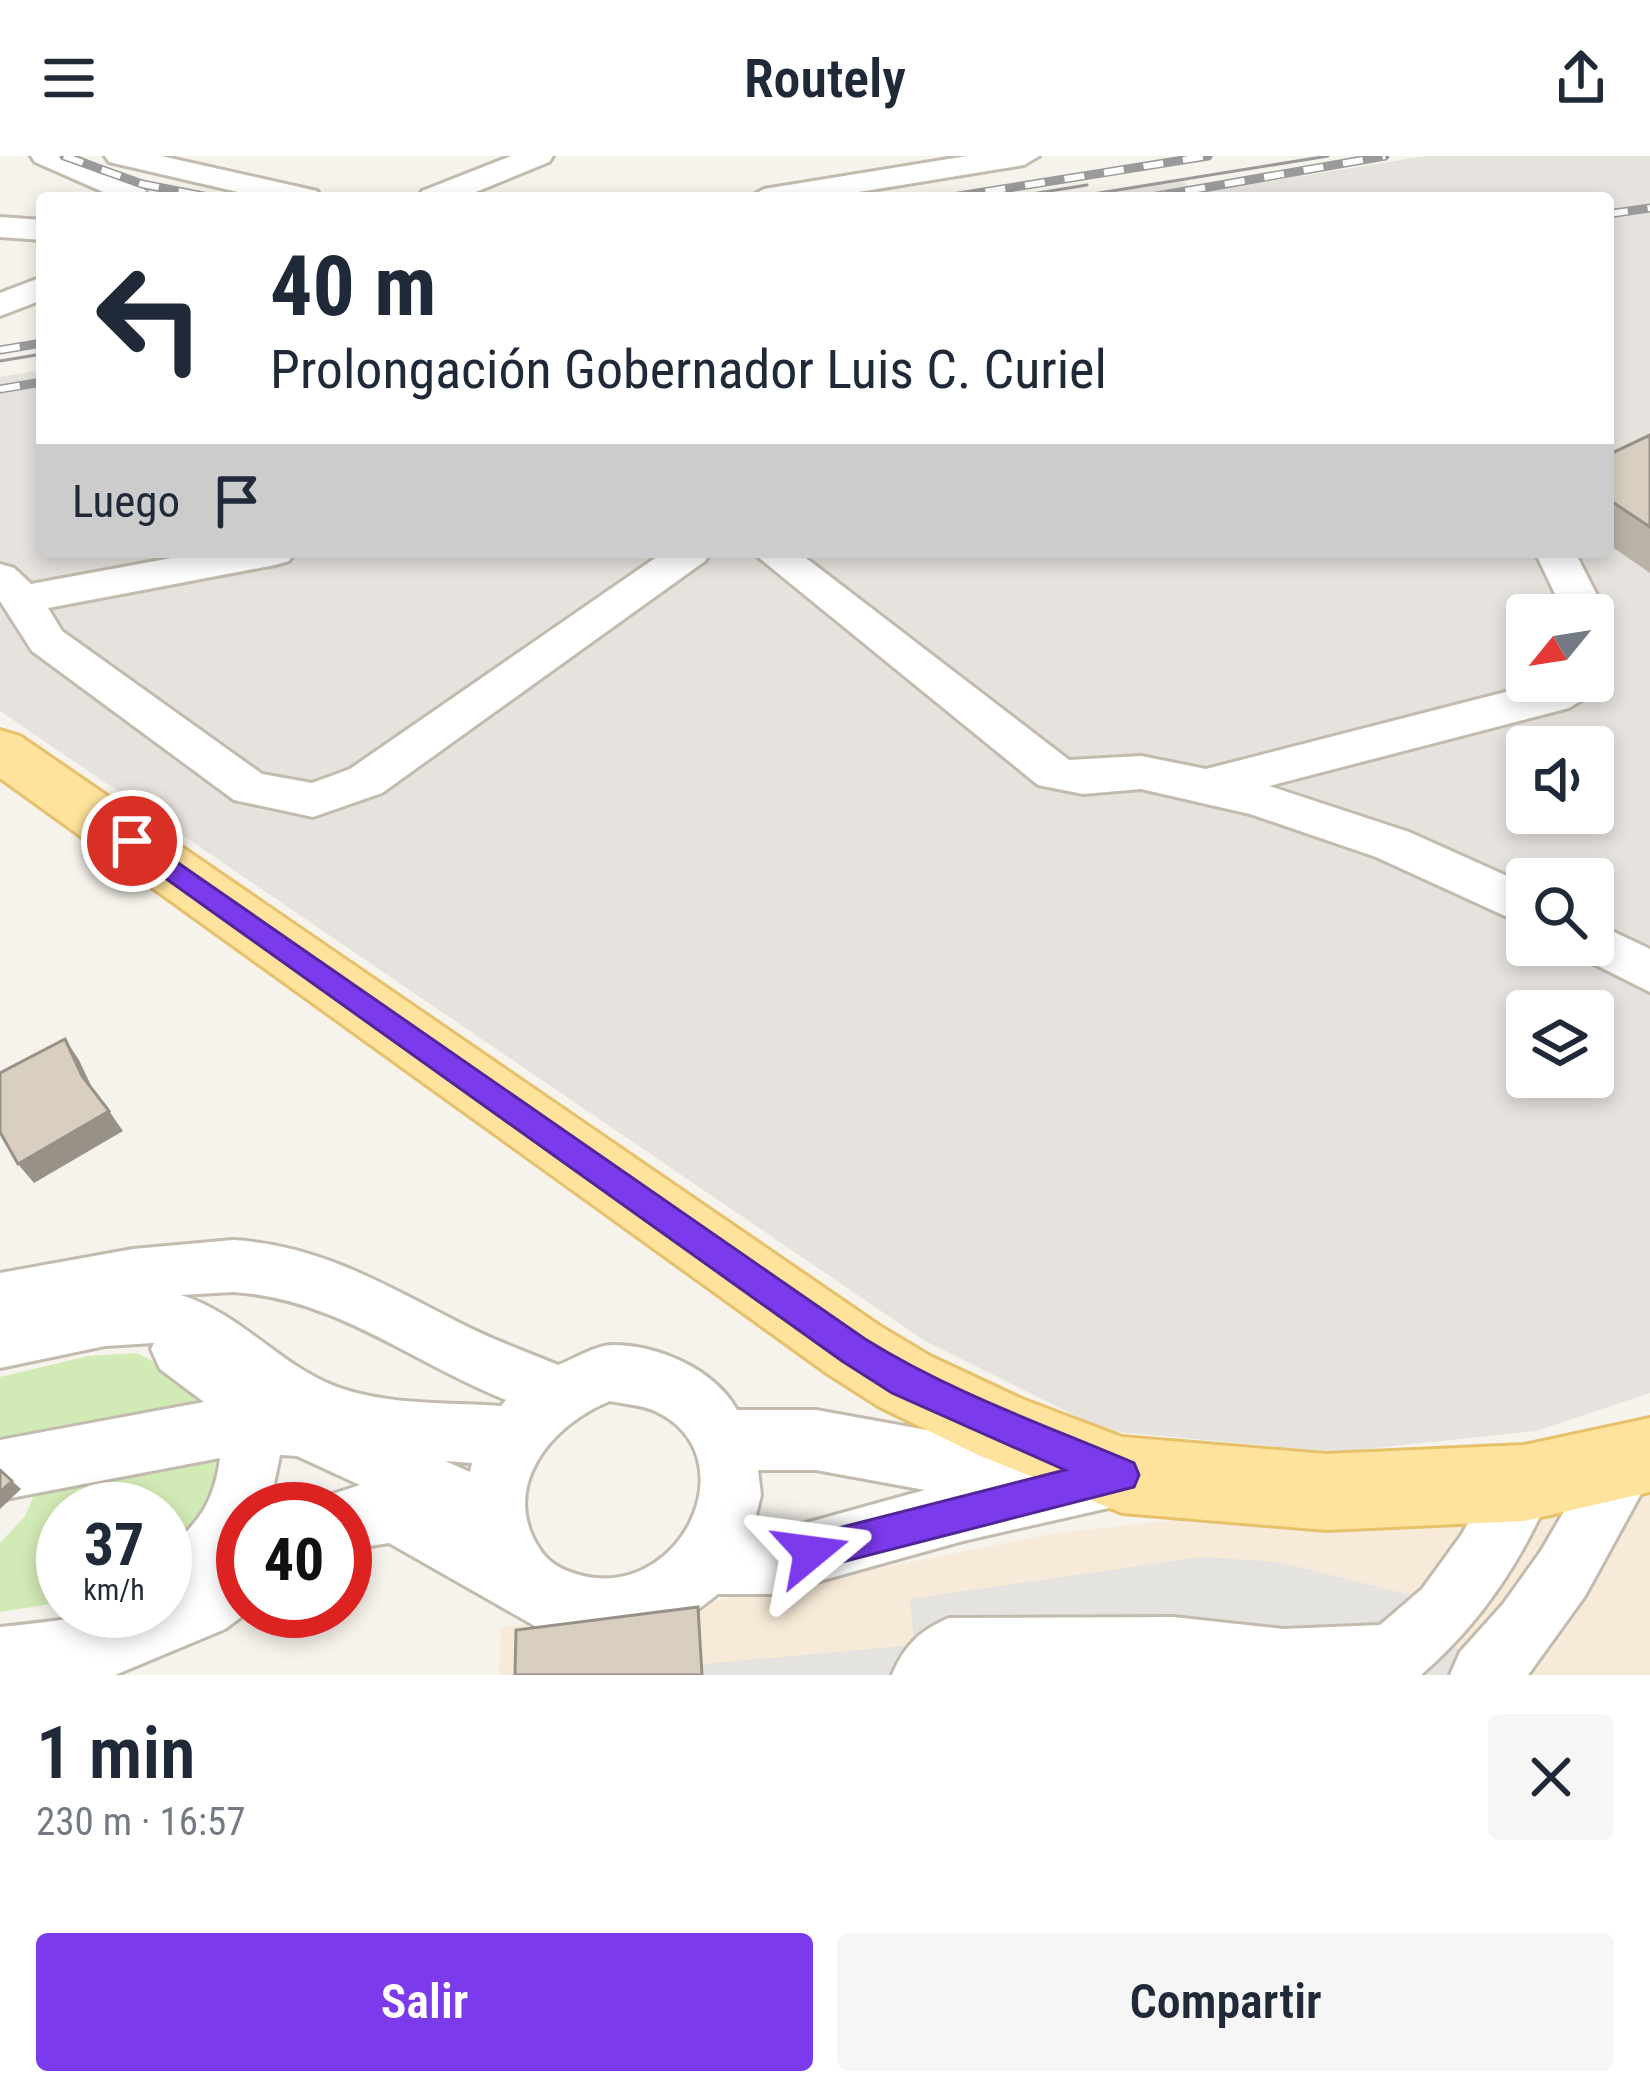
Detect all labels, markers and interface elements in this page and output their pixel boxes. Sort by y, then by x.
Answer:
icon: menu [36,45,102,111]
icon: share [1548,45,1614,111]
text: Routely [744,47,906,110]
text: 40 m [270,237,437,336]
icon: left [72,240,228,396]
text: Prolongación Gobernador Luis C. Curiel [270,338,1107,401]
icon: arrive [204,468,270,534]
text: Luego [72,475,180,528]
north arrow [1506,594,1614,702]
map controls [1506,594,1614,1098]
button: sound [1506,726,1614,834]
pin [81,790,183,892]
icon: arrive [99,808,165,874]
button: search [1506,858,1614,966]
button: layers [1506,990,1614,1098]
speed limit sign: 40 [216,1482,372,1638]
position arrow [748,1489,874,1615]
text: 37 [84,1509,144,1580]
text: km/h [83,1572,145,1607]
text: 1 min [36,1711,195,1796]
button: close [1488,1714,1614,1840]
text: 230 m · 16:57 [36,1799,246,1845]
button: Salir [36,1933,813,2071]
button: Compartir [837,1933,1614,2071]

